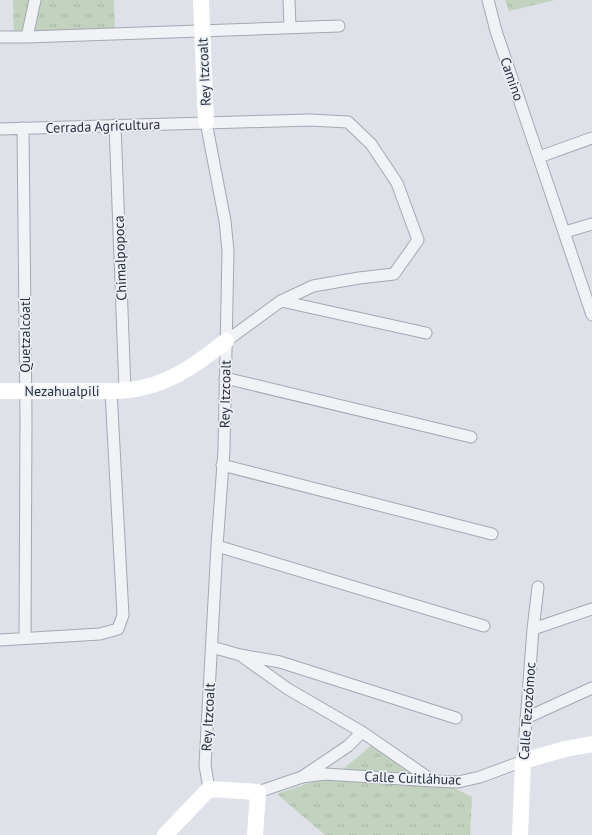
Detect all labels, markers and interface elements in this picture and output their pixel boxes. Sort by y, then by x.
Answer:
street label: Rey Itzcoalt [193,37,215,107]
street label: Camino [496,55,528,103]
street label: Cerrada Agricultura [45,115,161,137]
street label: Chimalpopoca [110,215,130,301]
street label: Quetzalcóatl [16,297,34,373]
street label: Rey Itzcoalt [215,359,235,428]
street label: Nezahualpili [25,382,99,400]
street label: Calle Tezozómoc [515,661,539,761]
street label: Rey Itzcoalt [197,682,219,752]
street label: Calle Cuitláhuac [364,767,462,789]

